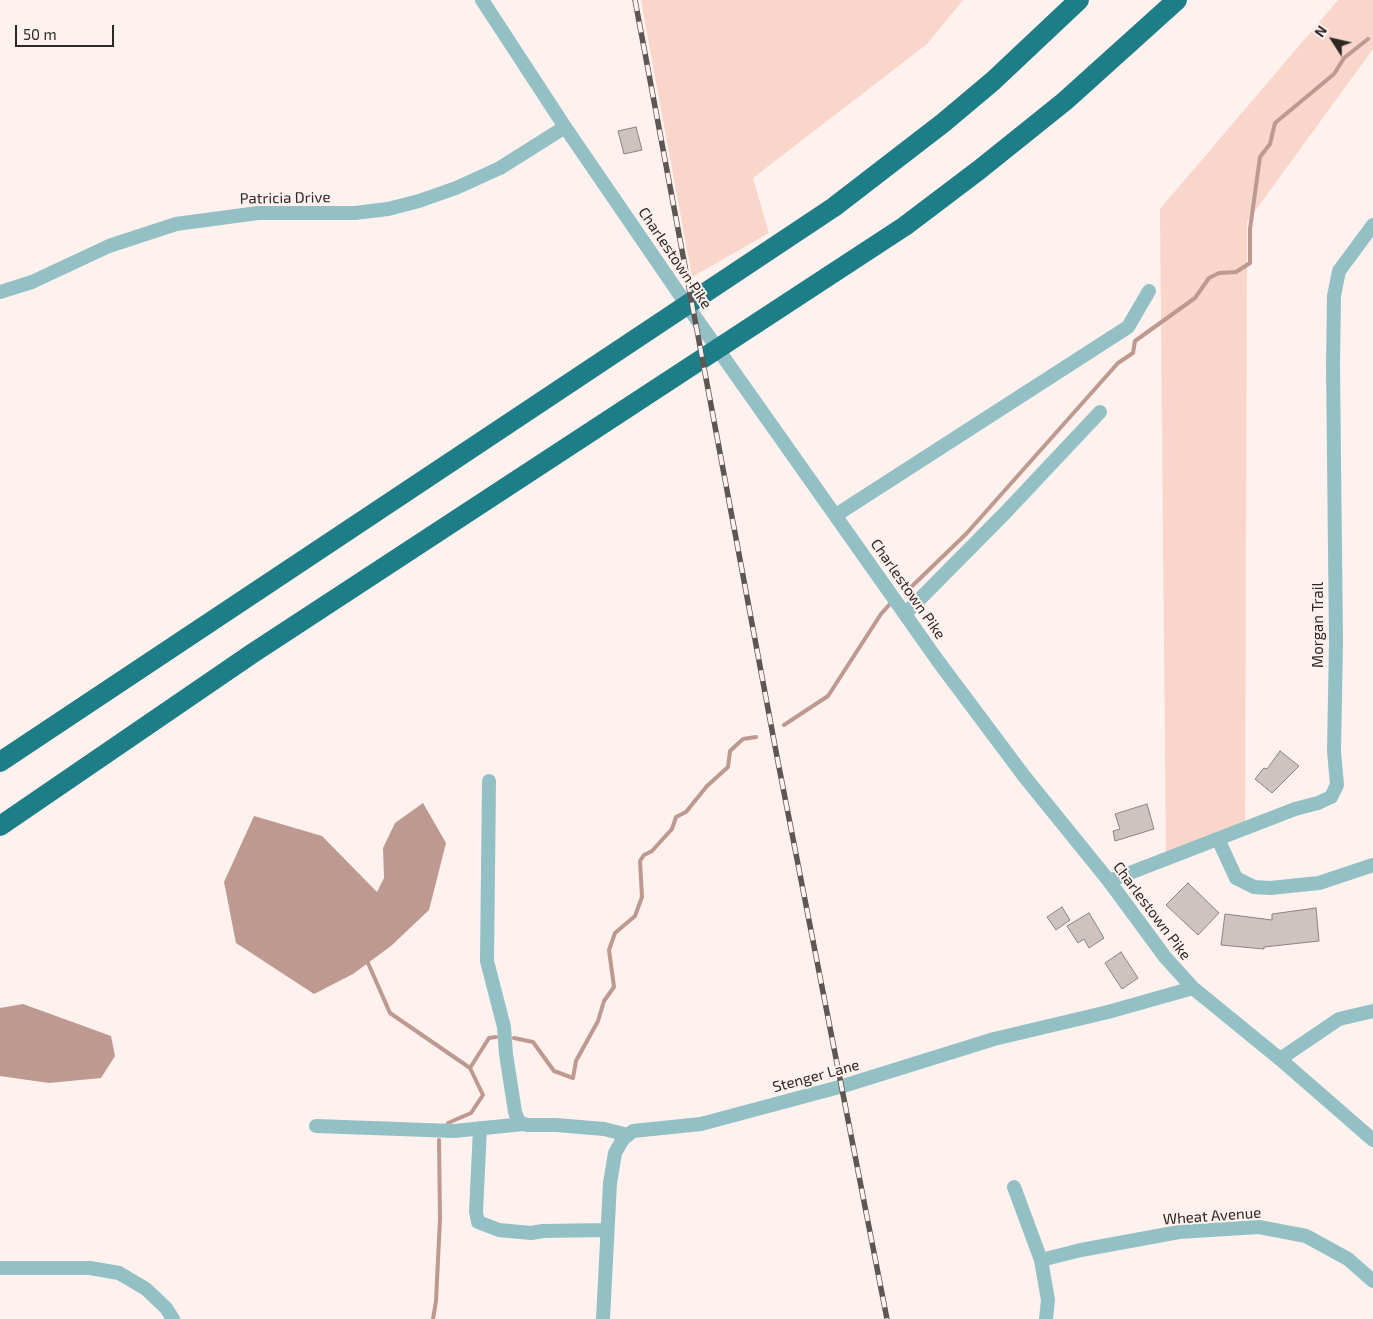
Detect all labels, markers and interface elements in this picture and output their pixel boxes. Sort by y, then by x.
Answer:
scale bar [18,15,116,47]
north arrow [1308,15,1358,65]
text: N [1310,22,1330,40]
text: 50 m [23,25,57,43]
street label: Patricia Drive [239,188,331,208]
street label: Charlestown Pike [634,204,716,312]
street label: Charlestown Pike [867,535,949,643]
street label: Morgan Trail [1309,582,1327,668]
street label: Charlestown Pike [1109,858,1195,964]
street label: Stenger Lane [771,1056,861,1096]
street label: Wheat Avenue [1162,1204,1262,1228]

